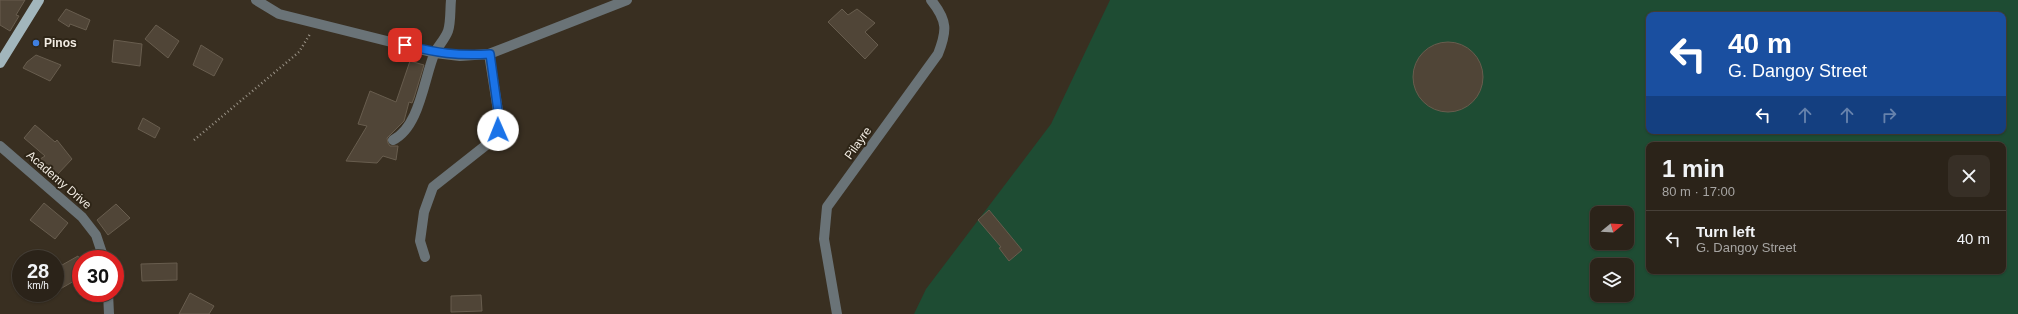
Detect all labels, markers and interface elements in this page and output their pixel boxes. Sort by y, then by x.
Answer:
pin [388,28,422,62]
icon: left [1662,28,1714,80]
text: 40 m [1728,28,1792,59]
icon: arrive [394,34,416,56]
place label: Pinos [44,36,77,50]
marker: Pinos [31,38,41,48]
text: G. Dangoy Street [1728,61,1867,81]
icon: left [1752,104,1774,126]
icon: ahead [1794,104,1816,126]
icon: ahead [1836,104,1858,126]
icon: right [1878,104,1900,126]
position arrow [477,109,519,151]
street label: Pilayre [842,124,875,162]
street label: Academy Drive [24,148,95,212]
text: 1 min [1662,155,1725,182]
button: close [1948,155,1990,197]
text: 80 m · 17:00 [1662,184,1735,199]
north arrow [1590,206,1634,250]
map controls [1590,206,1634,302]
text: Turn left [1696,223,1755,240]
icon: left [1662,228,1684,250]
text: 40 m [1957,230,1990,247]
text: G. Dangoy Street [1696,240,1796,255]
speed limit sign: 30 [72,250,124,302]
button: layers [1590,258,1634,302]
text: 28 [27,260,49,282]
text: km/h [27,280,49,291]

